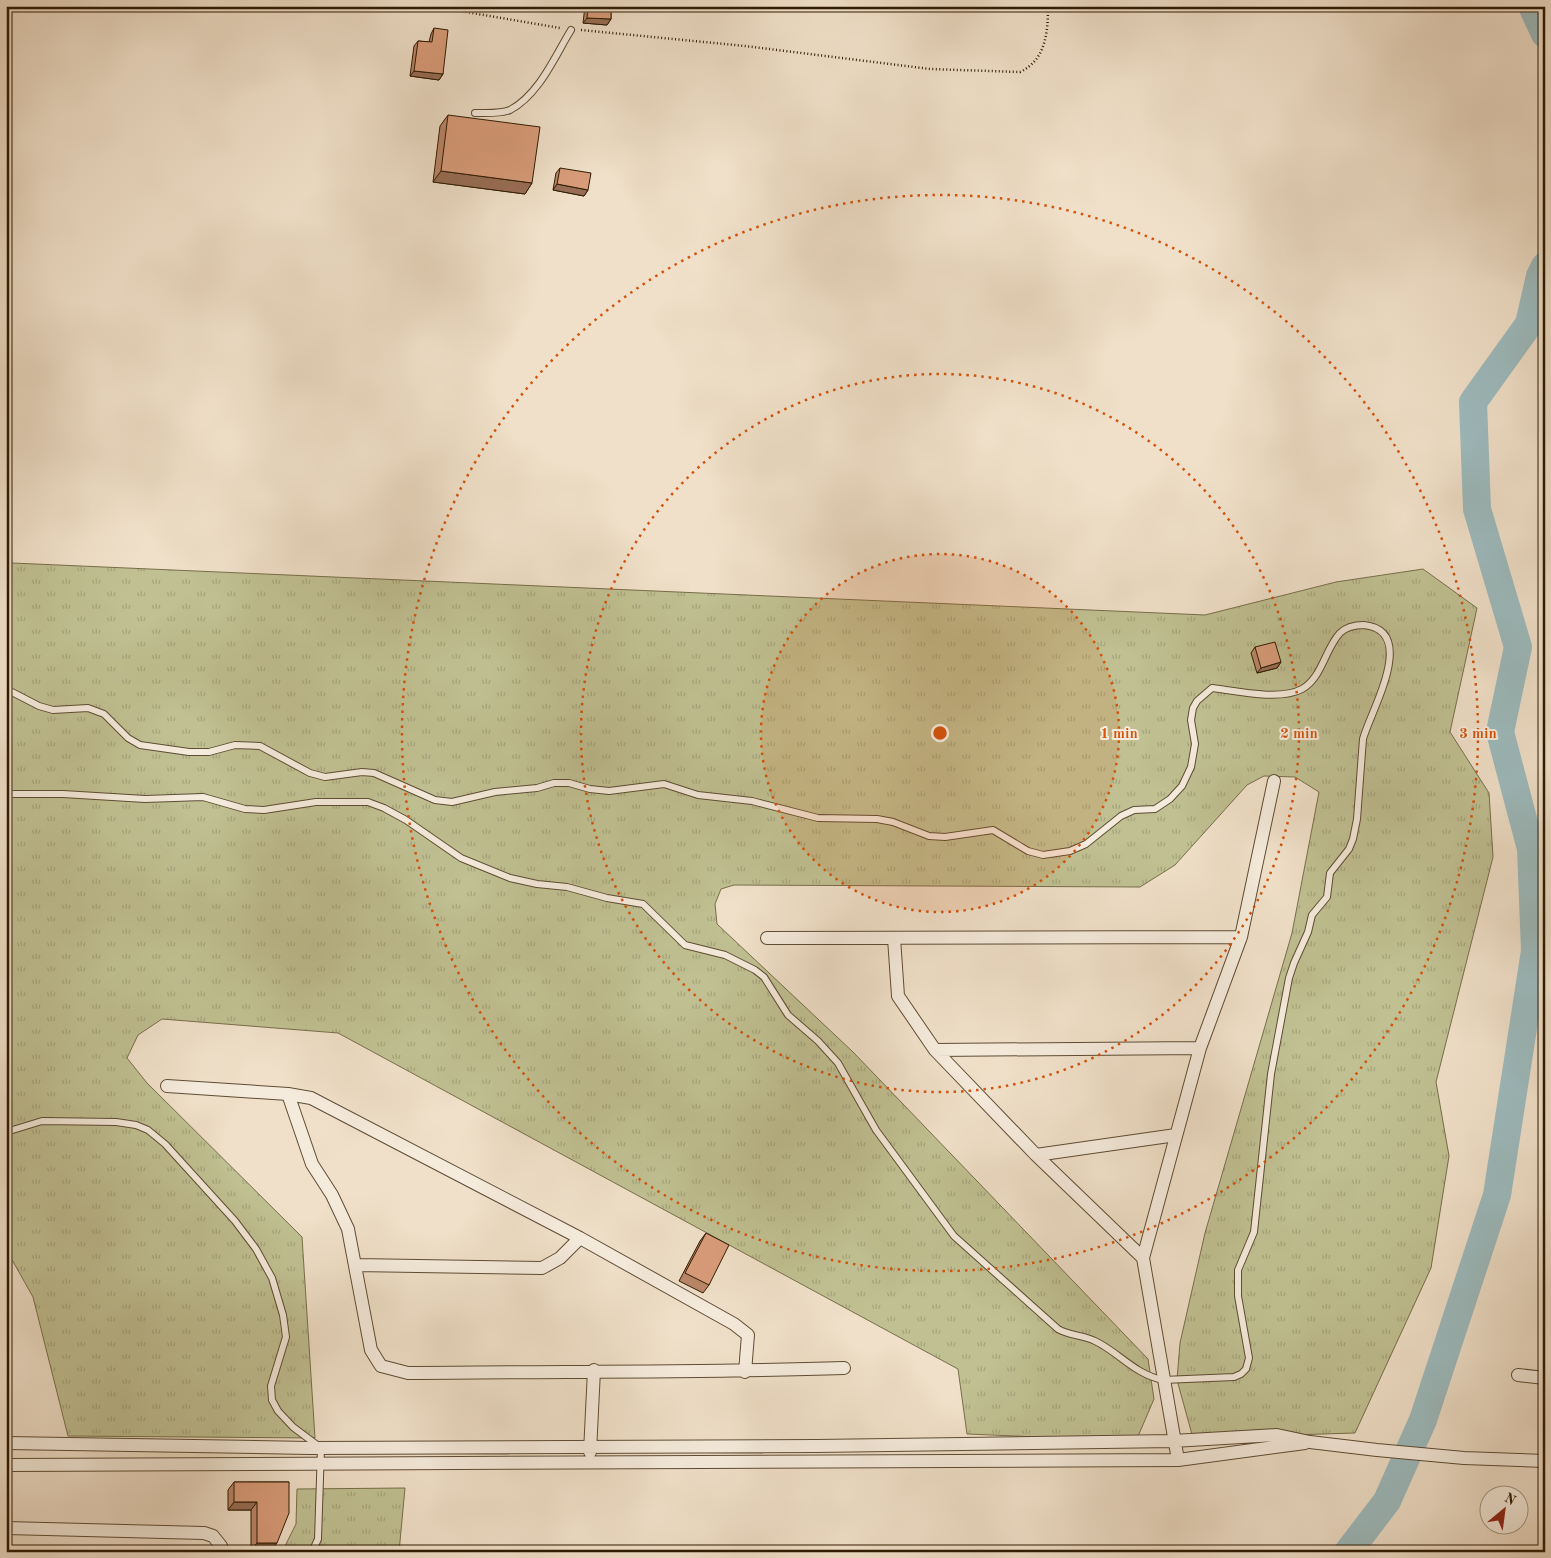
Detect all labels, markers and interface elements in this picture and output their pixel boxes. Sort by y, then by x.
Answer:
centre of rings [931,724,949,742]
text: 1 min [1100,727,1138,742]
text: 2 min [1280,727,1318,742]
text: 3 min [1459,727,1497,742]
north arrow [1478,1486,1528,1536]
text: N [1502,1491,1518,1508]

